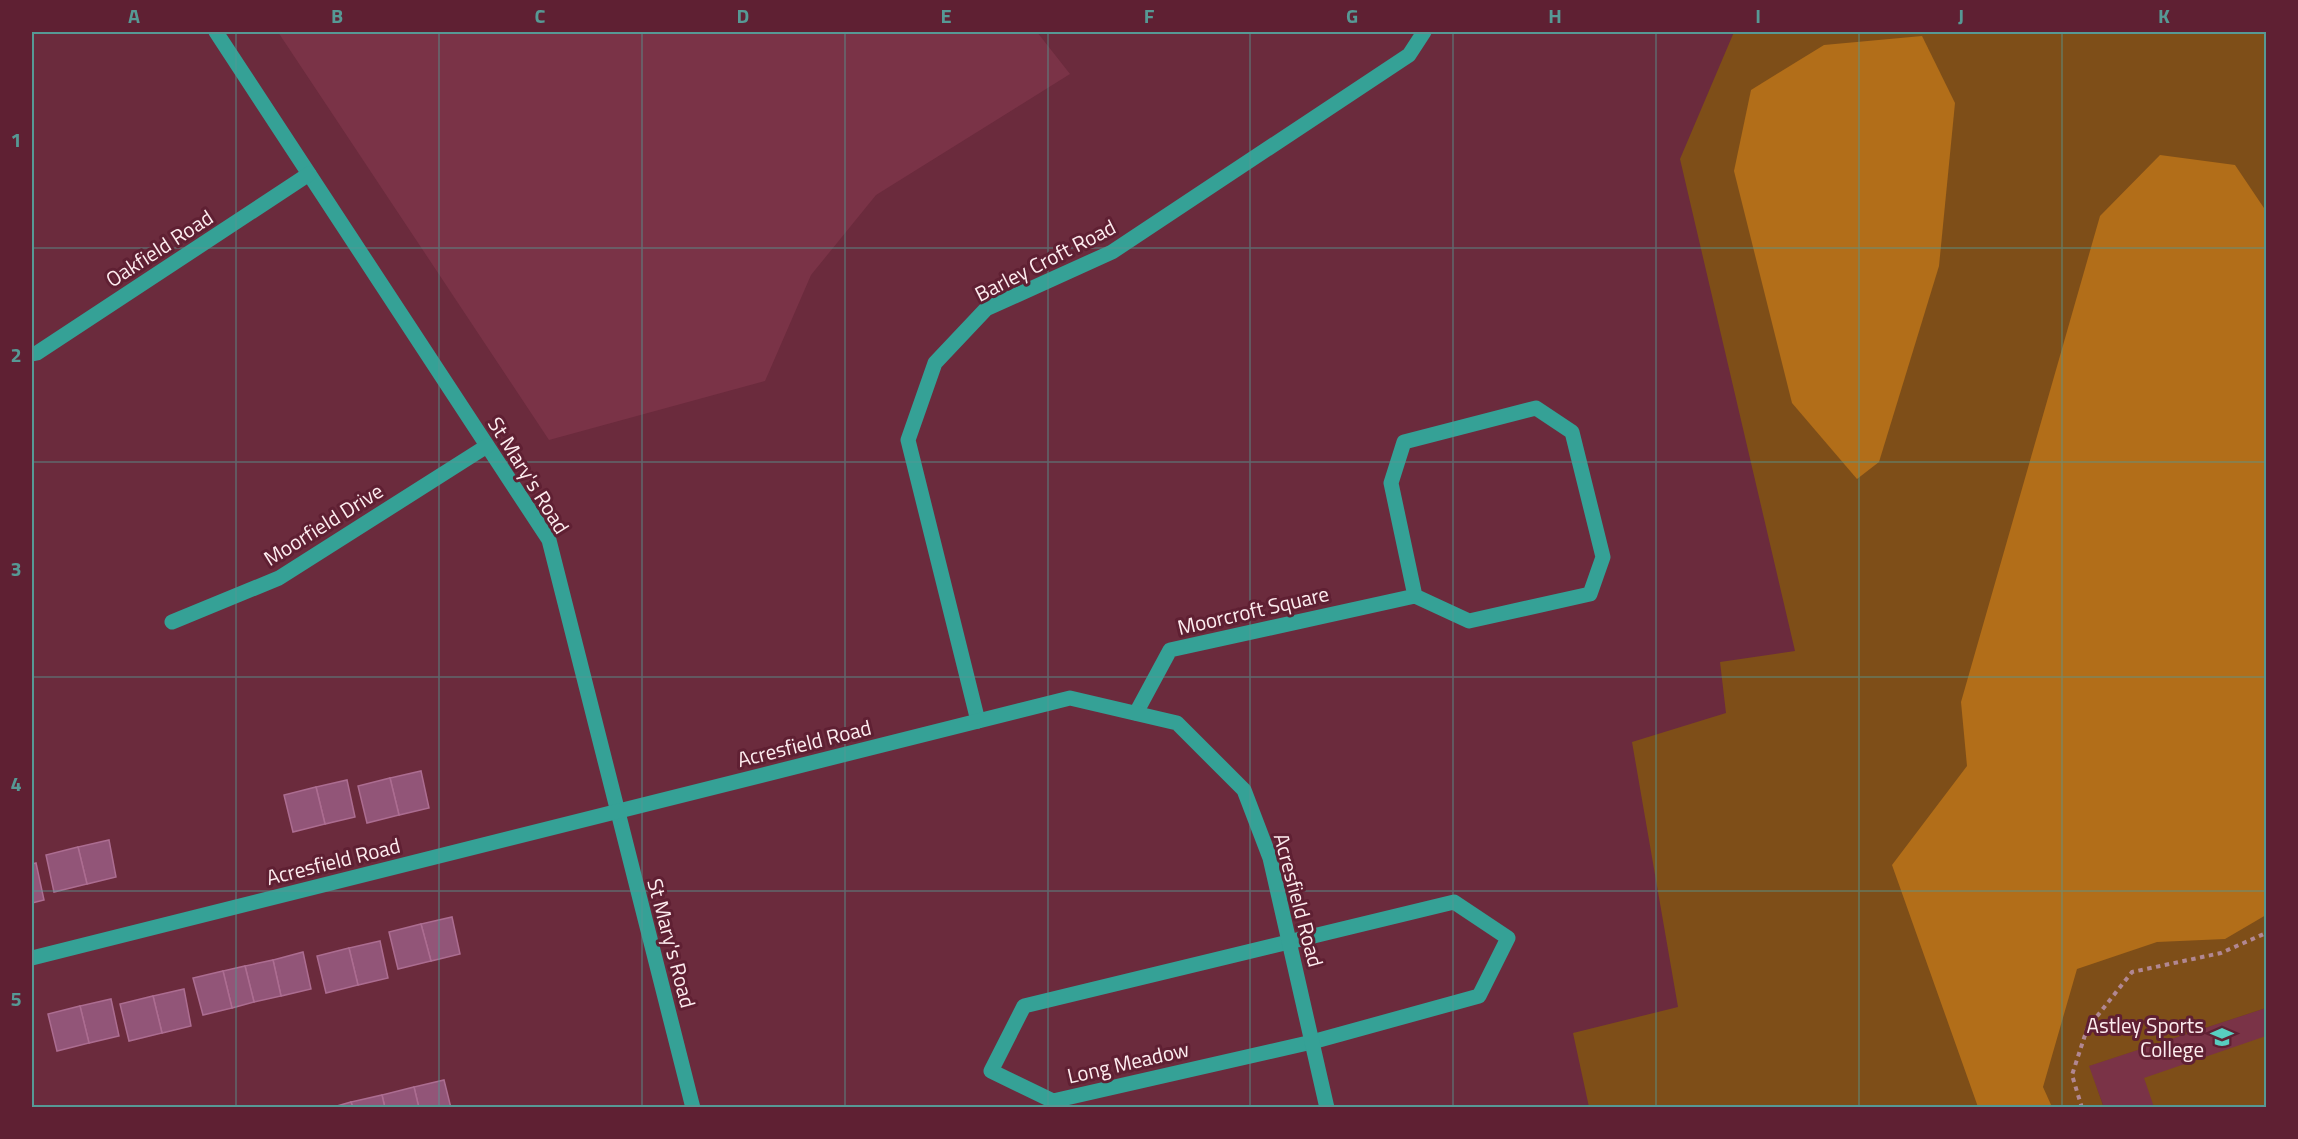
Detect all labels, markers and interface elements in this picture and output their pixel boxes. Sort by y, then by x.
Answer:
text: A [128,0,140,31]
text: B [331,0,343,31]
text: C [535,0,546,31]
text: D [737,0,749,31]
text: E [940,0,952,31]
text: F [1144,0,1155,31]
text: G [1346,0,1358,31]
text: H [1548,0,1562,31]
text: I [1755,0,1761,31]
text: J [1958,0,1964,31]
text: K [2158,0,2170,31]
text: 1 [10,124,22,155]
street label: Oakfield Road [99,201,219,295]
street label: Barley Croft Road [969,211,1121,309]
text: 2 [10,339,22,370]
street label: St Mary's Road [480,410,578,540]
street label: Moorfield Drive [257,474,389,574]
text: 3 [10,553,22,584]
street label: Moorcroft Square [1174,577,1332,643]
street label: Acresfield Road [734,711,874,775]
text: 4 [10,768,22,799]
street label: Acresfield Road [263,829,403,893]
street label: Acresfield Road [1266,830,1332,970]
street label: St Mary's Road [639,875,705,1011]
text: 5 [10,983,22,1014]
place label: Astley Sports College [2086,1009,2204,1065]
school or university icon: Astley Sports College [2209,1024,2235,1050]
street label: Long Meadow [1064,1032,1192,1092]

